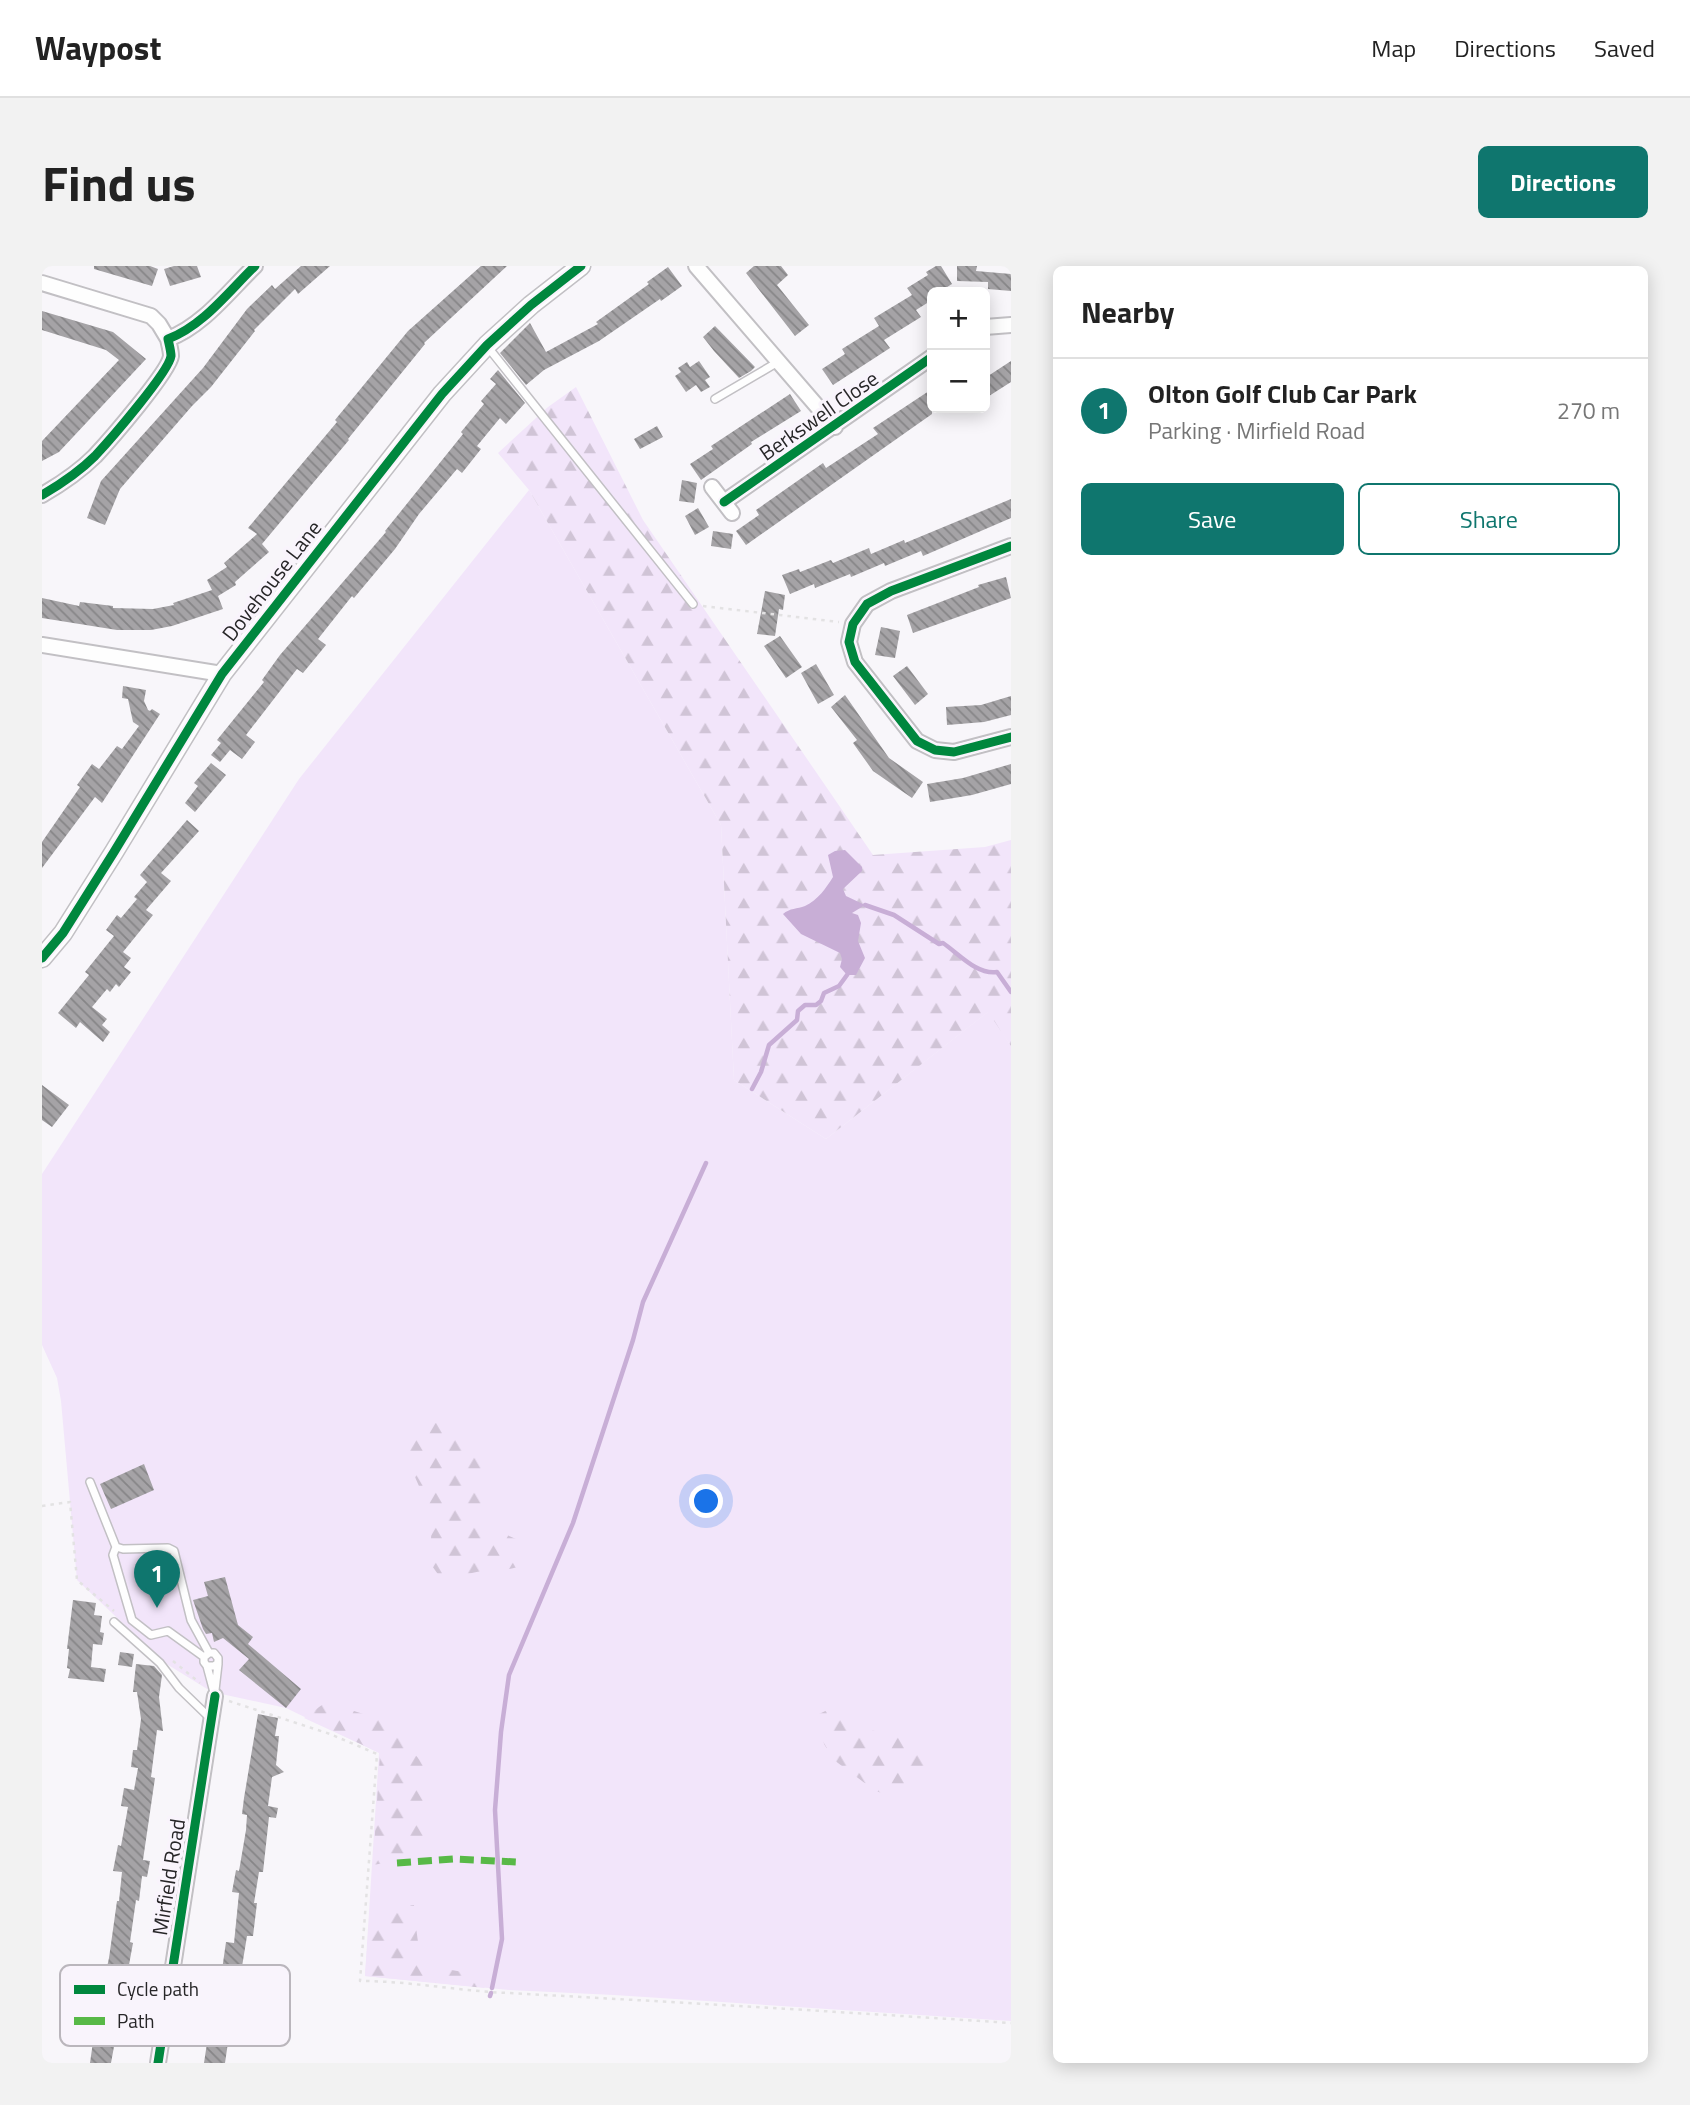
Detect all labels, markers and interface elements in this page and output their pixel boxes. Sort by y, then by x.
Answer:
text: Waypost [35,23,161,73]
text: Map [1371,30,1416,66]
text: Directions [1454,30,1556,66]
text: Saved [1594,30,1655,66]
text: Find us [42,145,196,220]
button: Directions [1478,146,1648,218]
map controls [927,287,990,413]
button: + [927,287,990,350]
text: Nearby [1081,289,1174,335]
button: − [927,350,990,413]
street label: Berkswell Close [752,362,885,468]
text: Olton Golf Club Car Park [1148,374,1417,413]
text: 1 [1098,393,1110,428]
text: 270 m [1557,393,1620,428]
text: Parking · Mirfield Road [1148,413,1365,448]
button: Save [1081,483,1344,555]
button: Share [1358,483,1620,555]
street label: Dovehouse Lane [214,513,329,648]
your location [689,1484,723,1518]
pin: 1 [134,1550,180,1608]
street label: Mirfield Road [143,1816,193,1937]
legend [60,1965,290,2046]
text: Cycle path [117,1974,199,2003]
text: Path [117,2006,155,2035]

